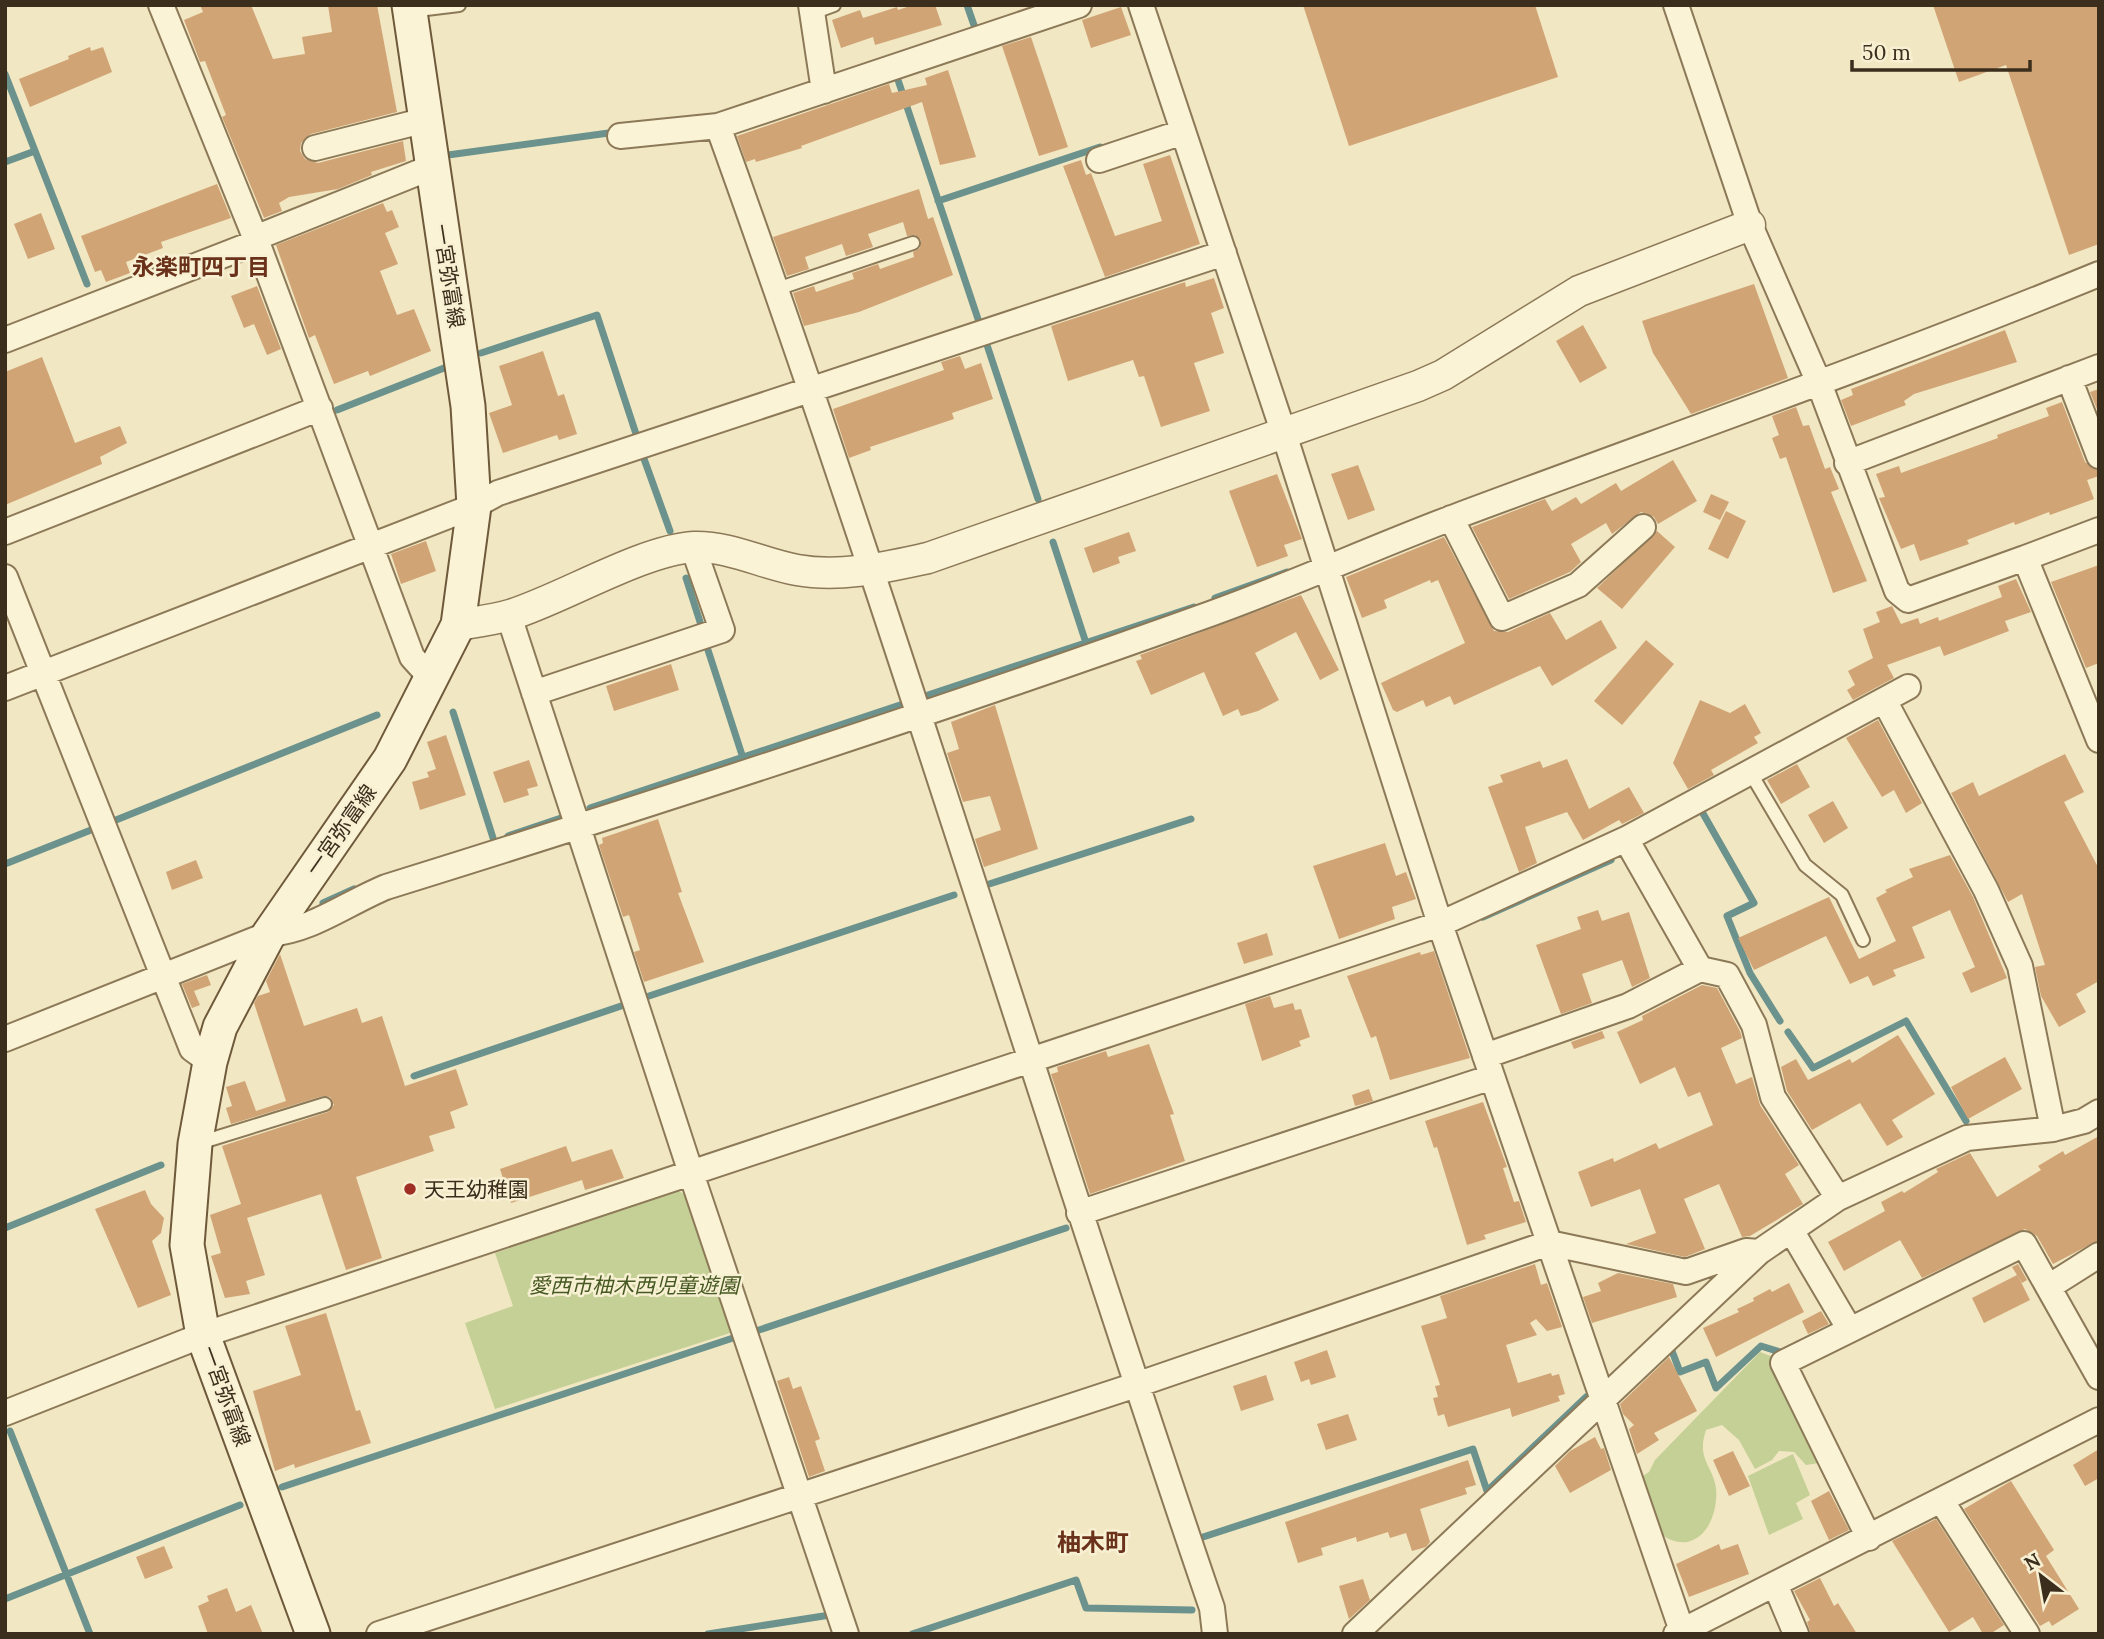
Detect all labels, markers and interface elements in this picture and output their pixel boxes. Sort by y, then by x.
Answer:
scale bar [1852,28,2030,72]
text: 50 m [1862,39,1911,66]
street label: 一宮弥富線 [427,222,471,330]
district label: 永楽町四丁目 [132,252,270,281]
street label: 一宮弥富線 [300,779,382,881]
place label: 天王幼稚園 [424,1176,529,1203]
marker: 天王幼稚園 [402,1181,418,1197]
park label: 愛西市柚木西児童遊園 [529,1272,742,1299]
street label: 一宮弥富線 [195,1342,257,1450]
district label: 柚木町 [1057,1527,1129,1558]
north arrow [2006,1541,2076,1611]
text: N [2020,1547,2045,1575]

